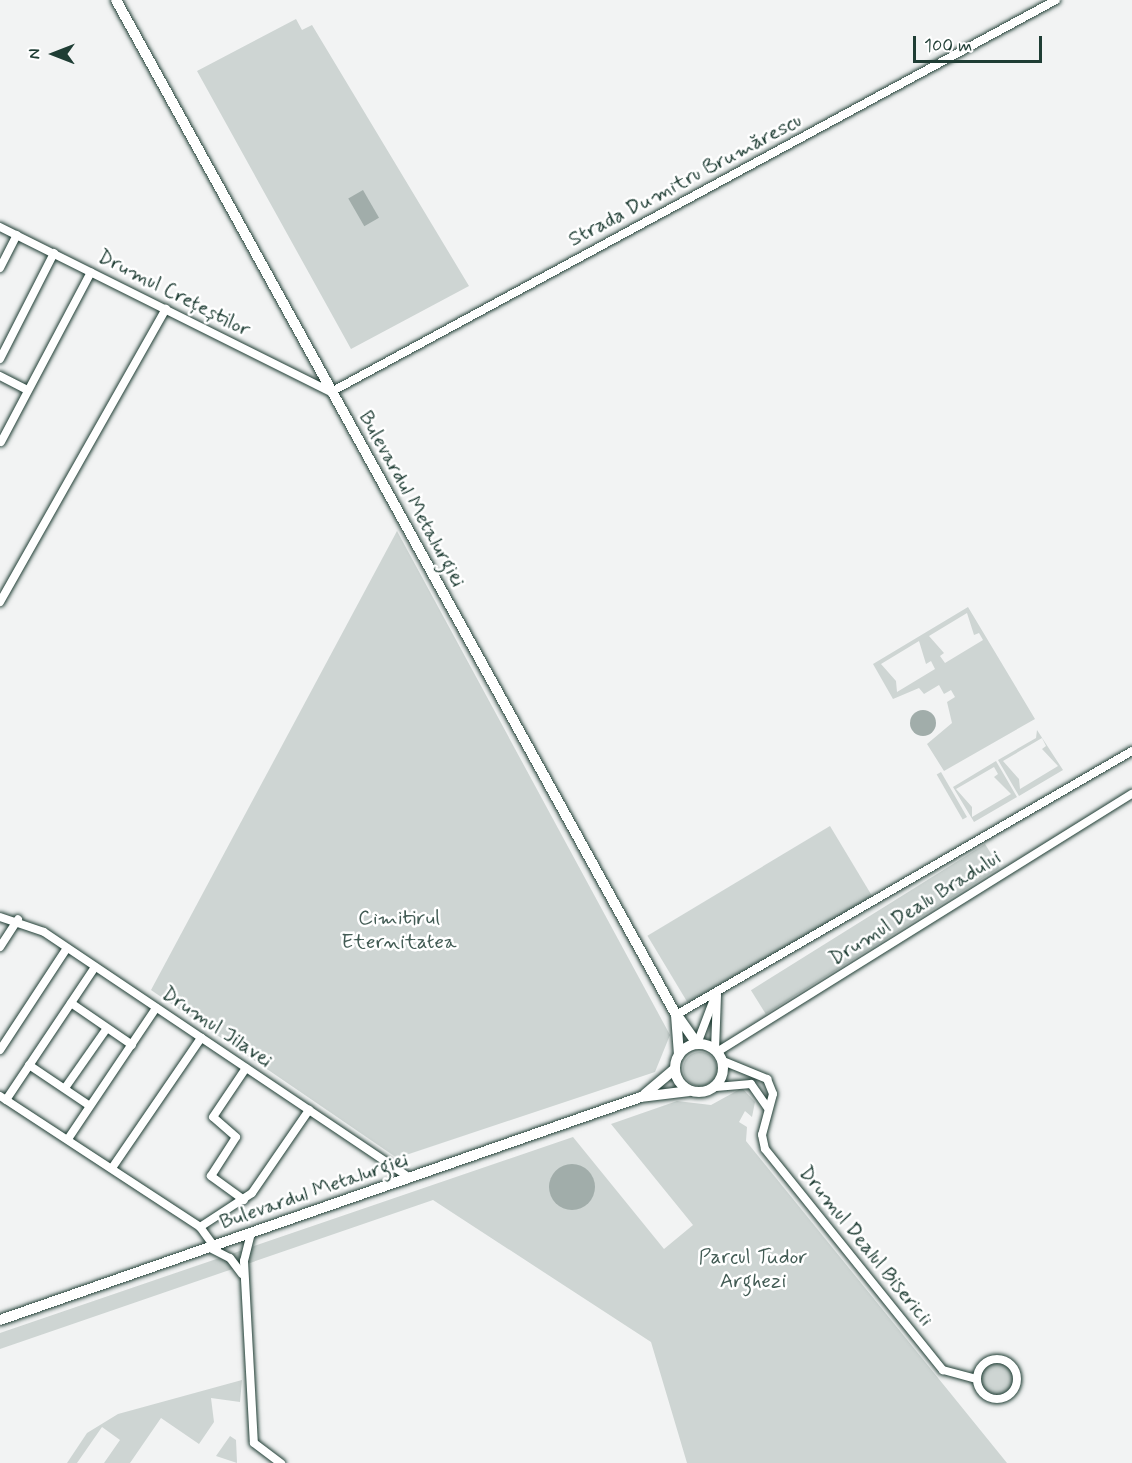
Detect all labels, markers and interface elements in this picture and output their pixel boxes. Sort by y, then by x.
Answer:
north arrow [24,24,84,84]
scale bar [916,24,1045,62]
text: 100 m [924,34,972,58]
text: N [25,49,46,59]
street label: Strada Dumitru Brumărescu [565,108,805,252]
street label: Drumul Crețeștilor [93,243,255,343]
street label: Bulevardul Metalurgiei [353,406,471,592]
street label: Drumul Dealu Bradului [822,843,1008,973]
park label: Cimitirul Eternitatea [341,905,457,955]
street label: Drumul Jilavei [156,980,278,1074]
street label: Bulevardul Metalurgiei [216,1147,412,1235]
street label: Drumul Dealul Bisericii [792,1159,940,1333]
park label: Parcul Tudor Arghezi [700,1244,806,1294]

